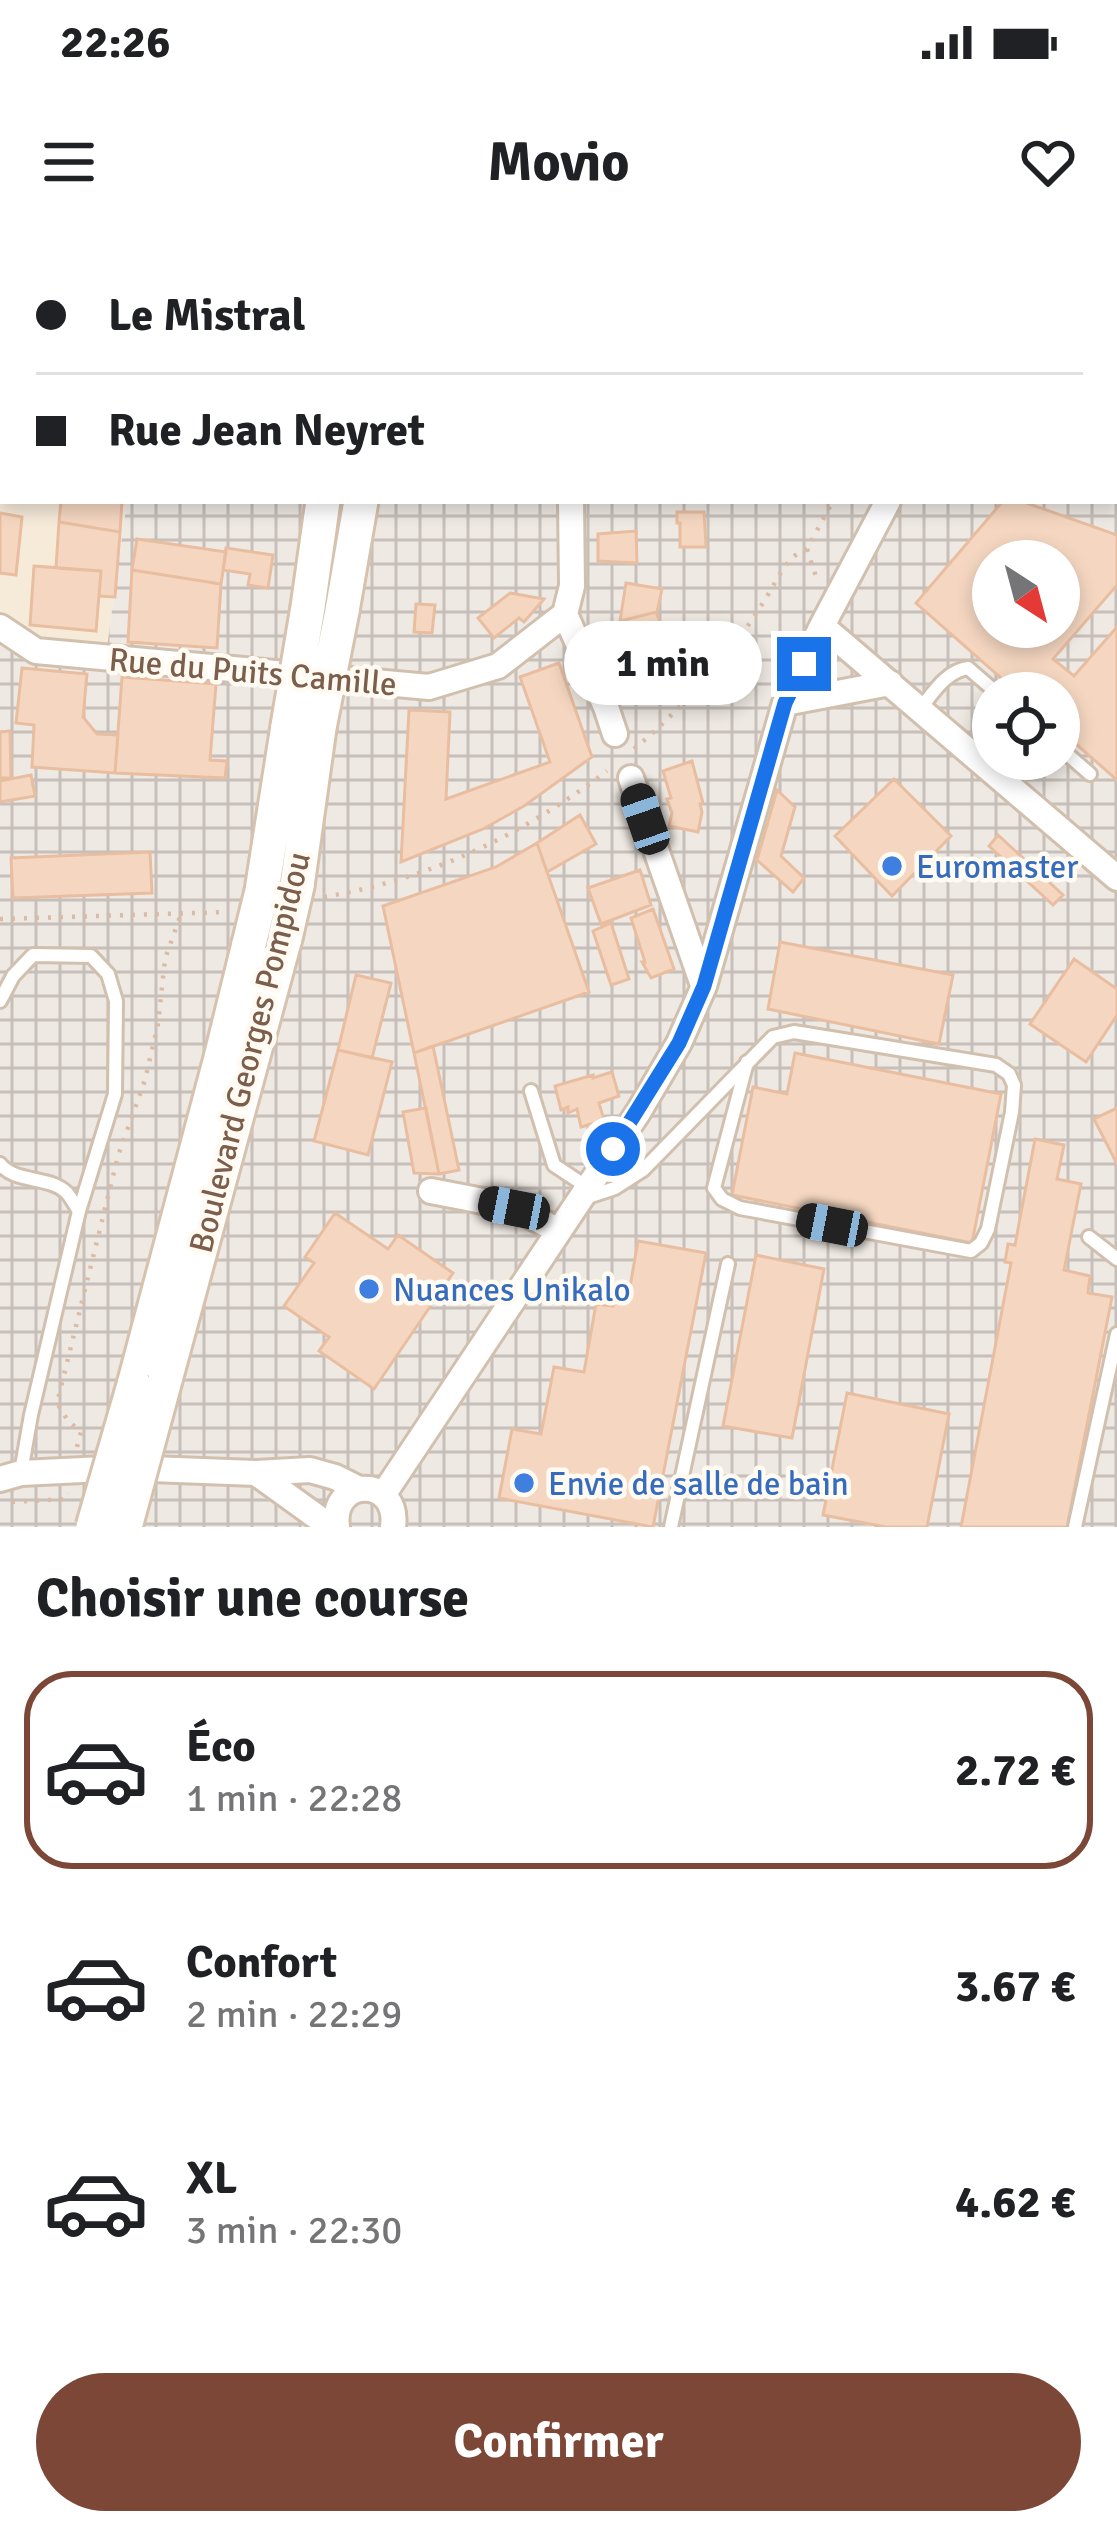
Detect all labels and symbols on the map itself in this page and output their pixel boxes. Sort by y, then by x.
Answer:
north arrow [972,540,1080,648]
callout: 1 min [564,622,762,706]
route end [777,637,831,691]
street label: Rue du Puits Camille [107,639,398,706]
car [616,779,674,859]
place label: Euromaster [916,847,1078,888]
street label: Boulevard Georges Pompidou [181,848,320,1257]
marker: Euromaster [879,853,905,879]
route start [586,1122,640,1176]
car [475,1183,553,1233]
car [793,1200,871,1250]
place label: Nuances Unikalo [393,1270,631,1311]
marker: Nuances Unikalo [356,1276,382,1302]
place label: Envie de salle de bain [548,1464,849,1505]
marker: Envie de salle de bain [511,1470,537,1496]

